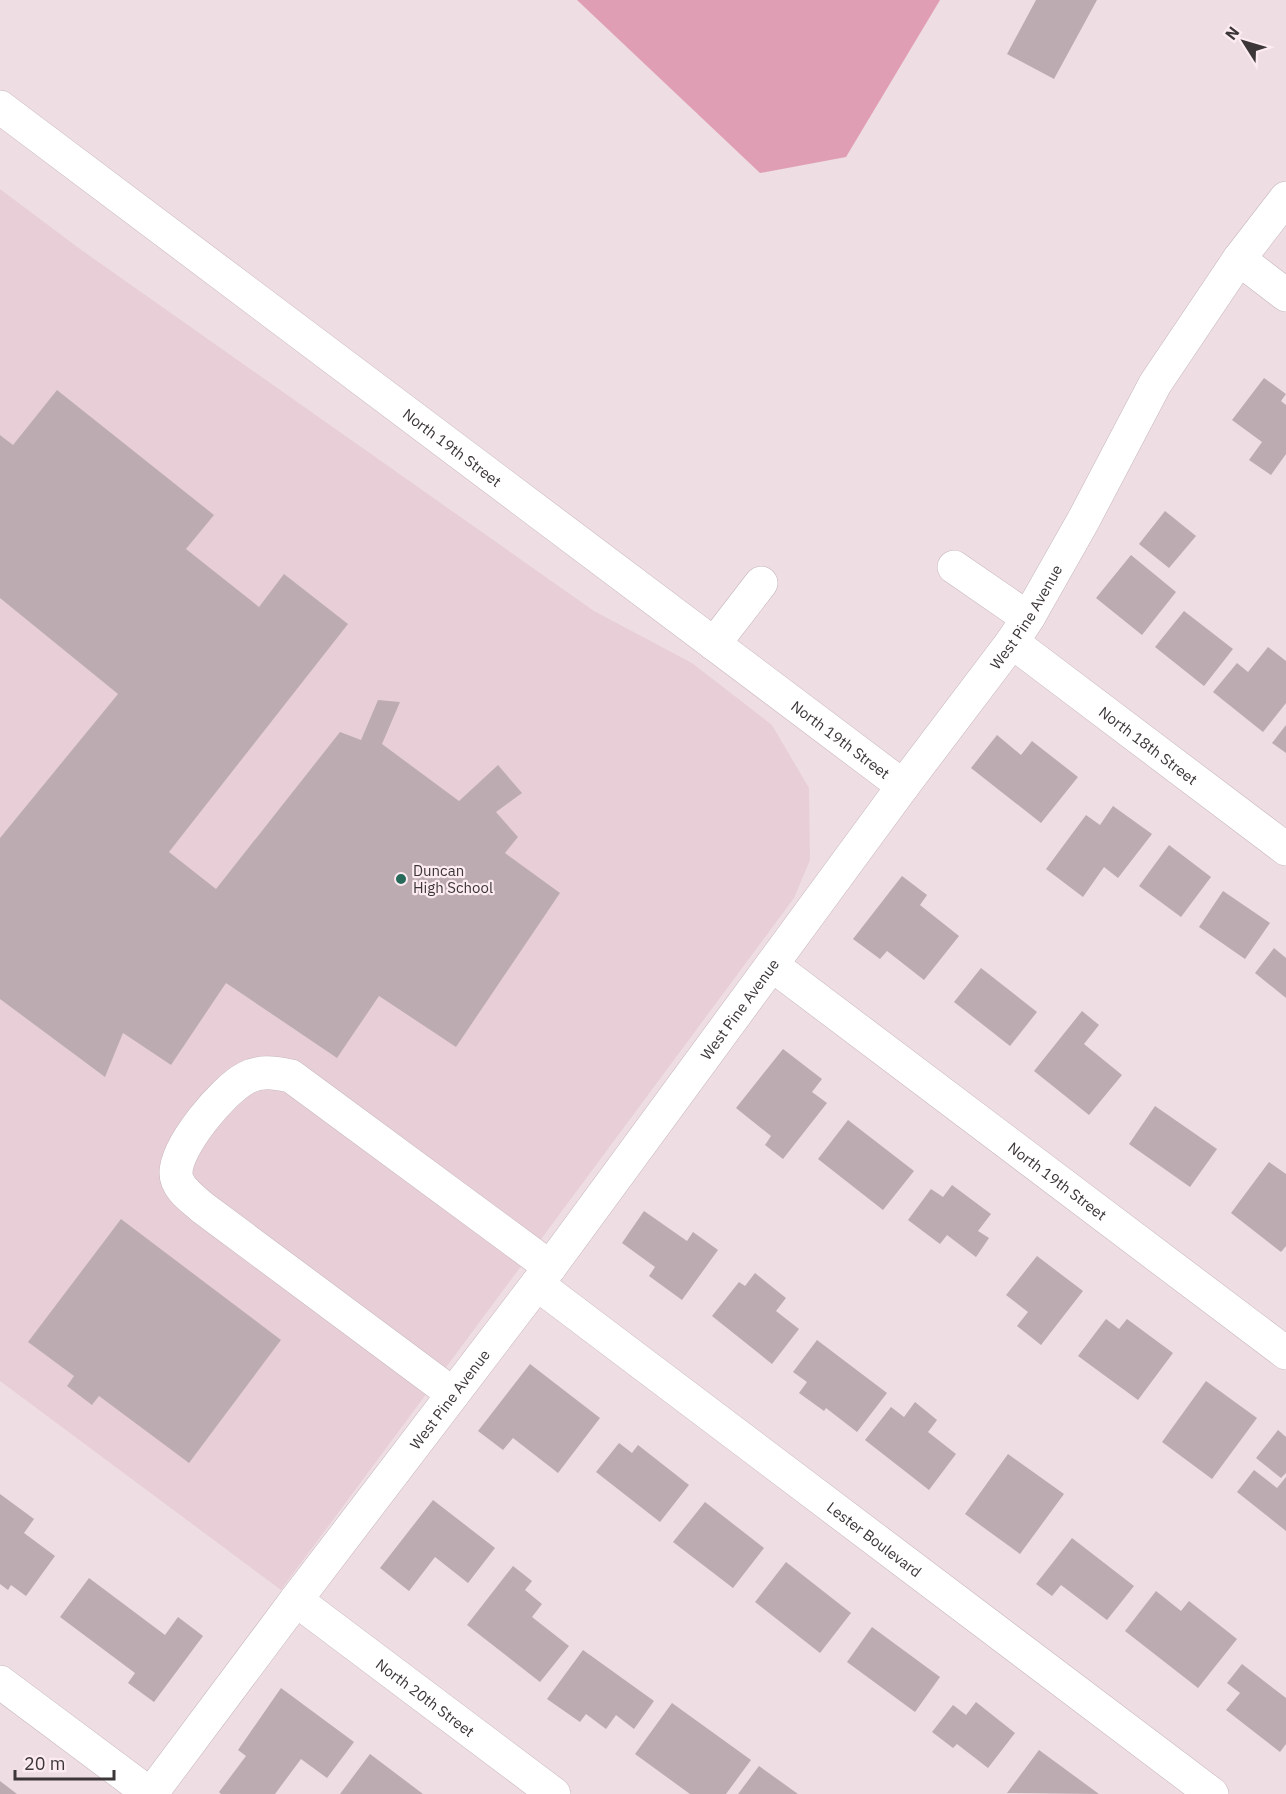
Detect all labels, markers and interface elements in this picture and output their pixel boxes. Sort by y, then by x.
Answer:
north arrow [1214,12,1274,72]
text: N [1221,22,1243,44]
street label: North 19th Street [399,404,505,490]
street label: West Pine Avenue [985,561,1066,673]
street label: North 19th Street [788,696,894,782]
street label: North 18th Street [1095,702,1201,788]
place label: Duncan High School [413,861,493,897]
marker: Duncan High School [394,872,408,886]
street label: West Pine Avenue [696,955,783,1063]
street label: North 19th Street [1005,1137,1111,1224]
street label: West Pine Avenue [405,1345,493,1453]
street label: Lester Boulevard [823,1497,926,1581]
street label: North 20th Street [372,1654,479,1741]
scale bar [15,1743,114,1781]
text: 20 m [24,1752,66,1775]

